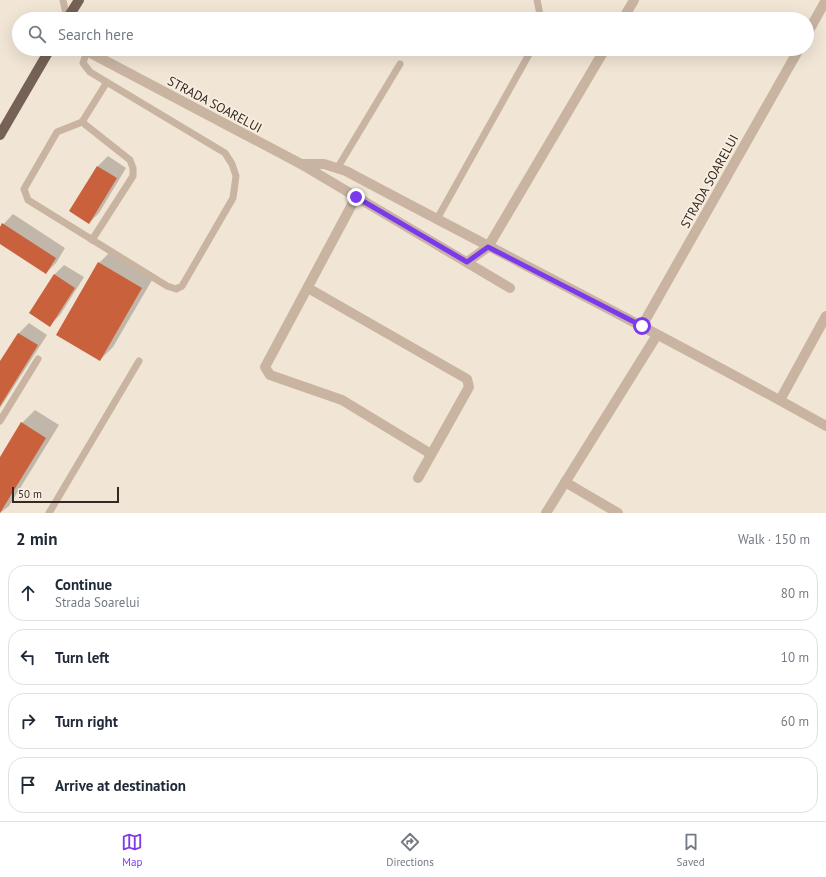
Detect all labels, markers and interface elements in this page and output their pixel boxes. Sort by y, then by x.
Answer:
search box [12,12,814,56]
icon: search [26,23,48,45]
text: Search here [58,25,134,44]
street label: STRADA SOARELUI [165,72,265,137]
street label: STRADA SOARELUI [677,131,742,231]
route end [347,188,365,206]
route start [633,317,651,335]
scale bar [12,485,119,504]
text: 50 m [18,487,42,501]
text: 2 min [16,528,57,550]
text: Walk · 150 m [738,531,810,548]
text: Continue [55,575,112,594]
icon: ahead [17,582,39,604]
text: 80 m [781,585,809,602]
text: Strada Soarelui [55,594,140,611]
icon: left [17,646,39,668]
text: Turn left [55,648,109,667]
text: 10 m [781,649,809,666]
icon: right [17,710,39,732]
text: Turn right [55,712,118,731]
text: 60 m [781,713,809,730]
icon: arrive [17,774,39,796]
text: Arrive at destination [55,776,186,795]
tab: Map [121,831,143,869]
tab: Directions [386,831,434,869]
tab: Saved [677,831,705,869]

